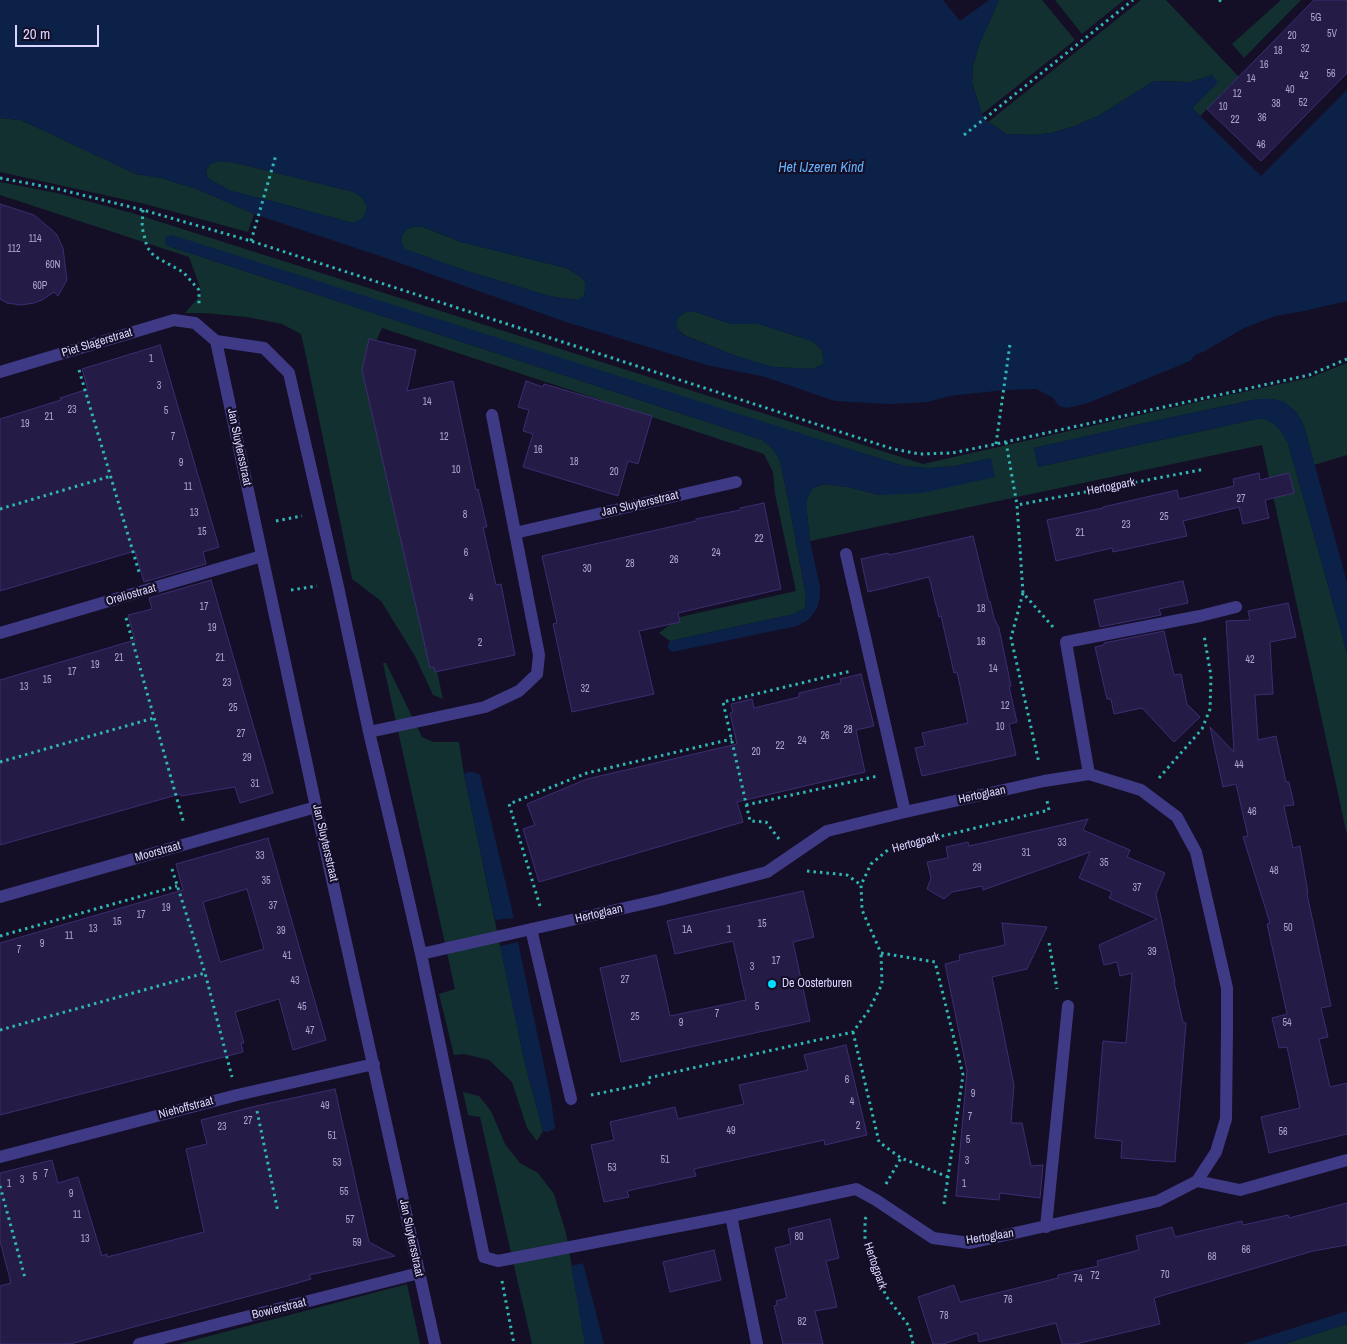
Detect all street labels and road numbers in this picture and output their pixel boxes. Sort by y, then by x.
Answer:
street label: Piet Slagerstraat [60,325,134,361]
street label: Jan Sluytersstraat [224,407,254,487]
street label: Hertogpark [1086,475,1136,499]
street label: Jan Sluytersstraat [600,488,680,520]
street label: Oreliostraat [104,581,158,609]
street label: Hertoglaan [957,783,1007,807]
street label: Jan Sluytersstraat [309,803,341,883]
street label: Hertogpark [891,830,941,856]
street label: Moorstraat [133,839,183,865]
street label: Hertoglaan [574,902,624,926]
street label: Niehoffstraat [157,1094,215,1122]
street label: Jan Sluytersstraat [396,1198,426,1278]
street label: Hertoglaan [965,1226,1015,1248]
street label: Hertogpark [860,1241,890,1291]
street label: Bowierstraat [250,1295,308,1323]

